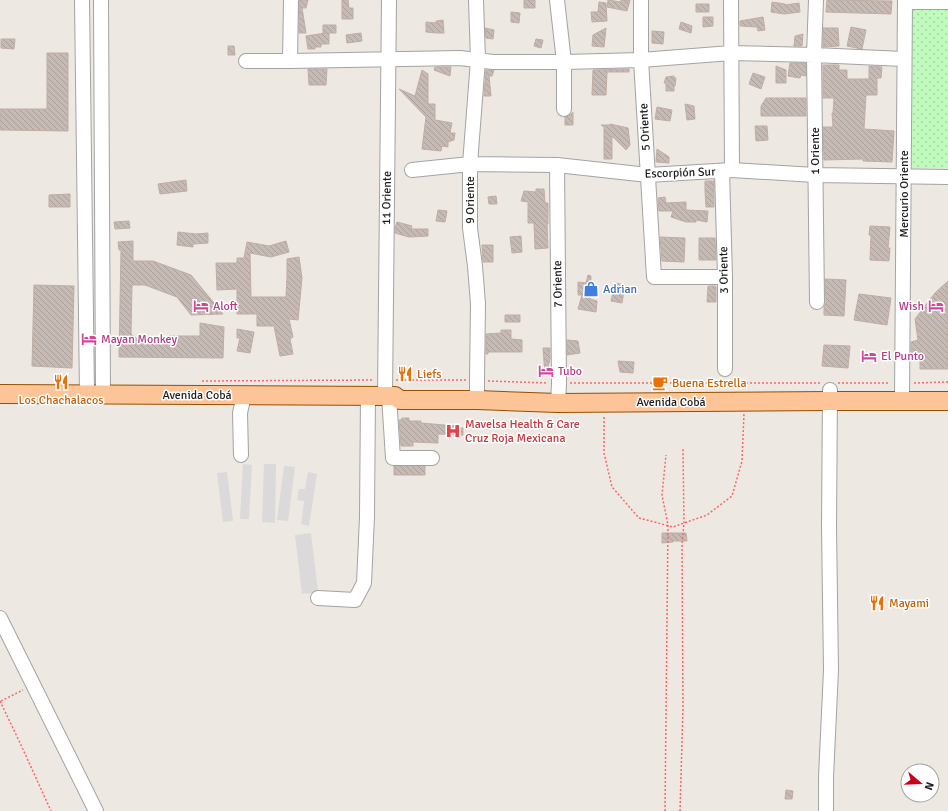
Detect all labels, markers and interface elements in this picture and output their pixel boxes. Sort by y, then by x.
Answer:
street label: 5 Oriente [636,103,654,151]
street label: 1 Oriente [808,127,823,175]
street label: Mercurio Oriente [897,150,912,238]
street label: Escorpión Sur [644,164,716,182]
street label: 11 Oriente [379,171,395,225]
street label: 9 Oriente [463,176,478,224]
street label: 3 Oriente [716,246,732,294]
street label: 7 Oriente [550,260,566,308]
shop icon: Adrian [582,280,600,298]
place label: Adrian [603,282,637,297]
hotel icon: Aloft [192,297,210,315]
hotel icon: Wish [927,297,945,315]
place label: Aloft [213,299,238,314]
place label: Wish [899,299,924,314]
hotel icon: Mayan Monkey [80,330,98,348]
place label: Mayan Monkey [101,332,177,347]
hotel icon: El Punto [860,347,878,365]
place label: El Punto [881,349,924,364]
hotel icon: Tubo [537,362,555,380]
place label: Tubo [558,364,582,379]
restaurant icon: Liefs [396,365,414,383]
place label: Liefs [417,367,442,382]
restaurant icon: Los Chachalacos [52,373,70,391]
cafe icon: Buena Estrella [651,374,669,392]
place label: Buena Estrella [672,376,747,391]
street label: Avenida Cobá [162,388,232,403]
place label: Los Chachalacos [19,393,103,408]
street label: Avenida Cobá [636,395,706,410]
place label: Mavelsa Health & Care Cruz Roja Mexicana [465,417,580,446]
hospital icon: Mavelsa Health & Care Cruz Roja Mexicana [444,422,462,440]
restaurant icon: Mayami [868,594,886,612]
place label: Mayami [889,596,929,611]
north arrow [900,763,940,803]
text: N [922,780,936,792]

